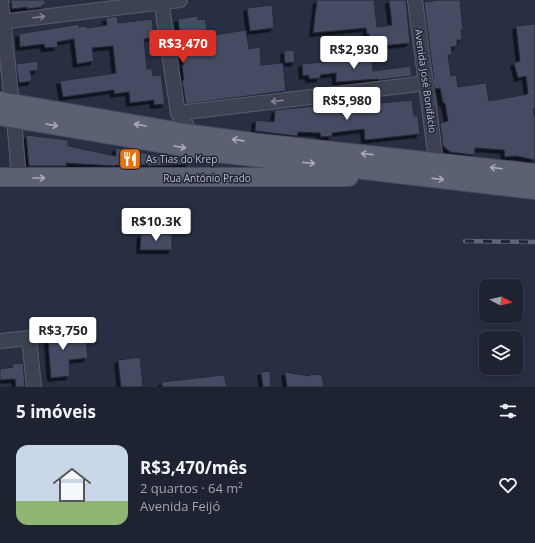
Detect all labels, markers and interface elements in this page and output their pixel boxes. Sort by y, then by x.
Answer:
one-way arrow [32,13,45,21]
street label: Avenida José Bonifácio [412,28,440,134]
pin: R$3,470 [146,30,220,64]
text: R$3,470 [158,34,208,52]
pin: R$2,930 [317,36,391,70]
text: R$2,930 [329,40,379,58]
pin: R$5,980 [310,87,384,121]
text: R$5,980 [322,91,372,109]
one-way arrow [271,97,284,105]
one-way arrow [45,121,58,129]
one-way arrow [134,121,147,129]
one-way arrow [232,136,245,144]
one-way arrow [173,143,186,151]
restaurant icon: As Tias do Krep [117,146,143,172]
one-way arrow [361,150,374,158]
place label: As Tias do Krep [146,152,217,166]
one-way arrow [302,159,315,167]
one-way arrow [490,165,503,172]
street label: Rua Antônio Prado [163,171,251,185]
one-way arrow [32,174,45,182]
one-way arrow [431,175,444,183]
pin: R$10.3K [119,208,193,242]
text: R$10.3K [131,212,181,230]
north arrow [479,279,523,323]
map controls [479,279,523,375]
pin: R$3,750 [26,317,100,351]
text: R$3,750 [38,321,88,339]
button: layers [479,331,523,375]
text: 5 imóveis [16,400,96,423]
icon: filters [497,400,519,422]
text: R$3,470/mês [140,456,247,479]
icon: home [48,461,96,509]
icon: heart [497,474,519,496]
text: 2 quartos · 64 m² [140,479,243,497]
text: Avenida Feijó [140,497,220,515]

